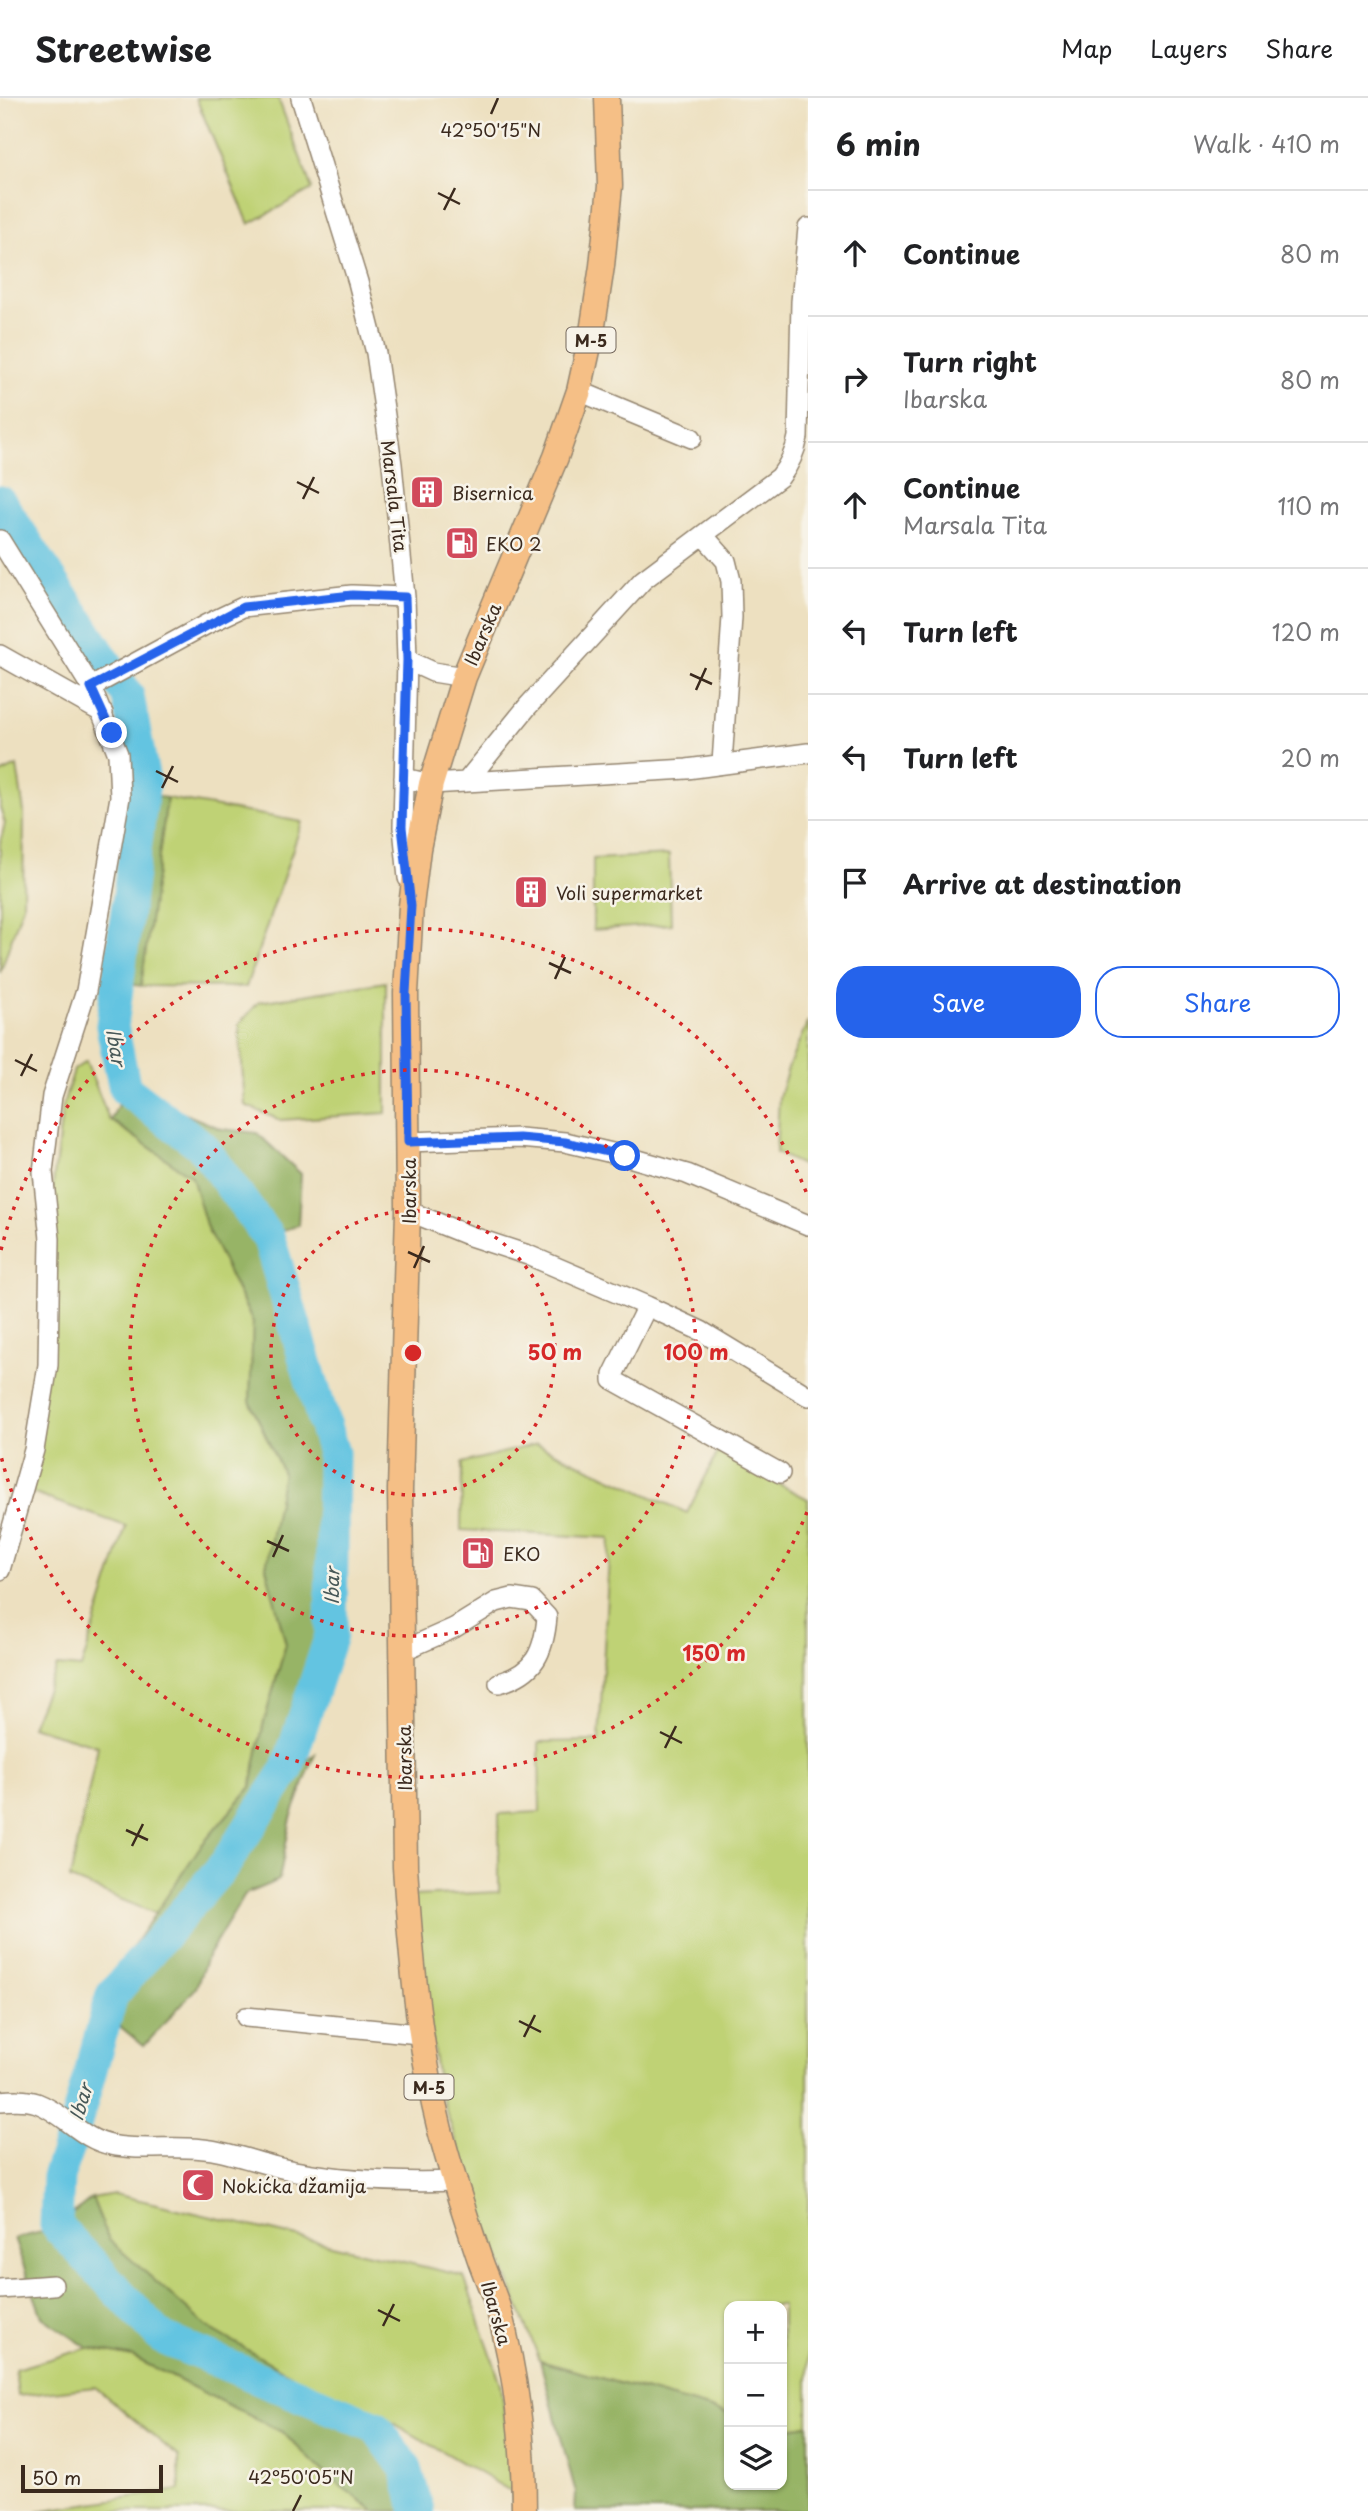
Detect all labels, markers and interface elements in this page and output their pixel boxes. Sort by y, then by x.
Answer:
text: Streetwise [35,23,212,73]
text: Map [1061,30,1112,66]
text: Layers [1150,30,1227,66]
text: Share [1265,30,1333,66]
text: 42°50'15"N [441,116,541,143]
text: 6 min [836,121,921,166]
text: Walk · 410 m [1193,126,1340,161]
icon: ahead [836,234,874,272]
text: Continue [903,234,1020,273]
text: 80 m [1280,236,1340,271]
road number: M-5 [566,328,616,352]
text: Turn right [903,342,1037,381]
icon: right [836,360,874,398]
text: 80 m [1280,362,1340,397]
text: Ibarska [903,381,987,416]
street label: Marsala Tita [375,438,415,554]
text: Continue [903,468,1020,507]
building icon: Bisernica [408,473,446,511]
place label: Bisernica [452,479,534,506]
icon: ahead [836,486,874,524]
text: 110 m [1278,488,1340,523]
text: Marsala Tita [903,507,1047,542]
fuel station icon: EKO 2 [443,524,481,562]
place label: EKO 2 [486,530,542,557]
street label: Ibarska [457,598,508,670]
icon: left [836,612,874,650]
text: Turn left [903,612,1018,651]
text: 120 m [1272,614,1340,649]
route end [96,717,127,748]
icon: left [836,738,874,776]
text: Turn left [903,738,1018,777]
text: 20 m [1281,740,1340,775]
icon: arrive [836,864,874,902]
text: Arrive at destination [903,864,1182,903]
building icon: Voli supermarket [512,873,550,911]
place label: Voli supermarket [556,879,703,906]
button: Save [836,966,1081,1038]
button: Share [1095,966,1340,1038]
water label: Ibar [100,1026,134,1070]
route start [609,1140,640,1171]
street label: Ibarska [395,1157,422,1224]
text: 50 m [528,1335,582,1367]
text: 100 m [663,1335,729,1367]
centre of rings [401,1341,425,1365]
fuel station icon: EKO [459,1534,497,1572]
place label: EKO [503,1540,540,1567]
water label: Ibar [317,1565,345,1605]
text: 150 m [682,1636,746,1668]
street label: Ibarska [390,1724,418,1791]
road number: M-5 [404,2075,453,2100]
water label: Ibar [61,2078,100,2124]
mosque icon: Nokićka džamija [179,2166,217,2204]
place label: Nokićka džamija [222,2172,367,2199]
street label: Ibarska [475,2278,519,2349]
map controls [724,2301,787,2490]
button: + [724,2301,787,2364]
button: − [724,2364,787,2427]
button: layers [724,2427,787,2490]
scale bar [21,2462,163,2494]
text: 50 m [32,2463,81,2491]
text: 42°50'05"N [248,2463,354,2490]

